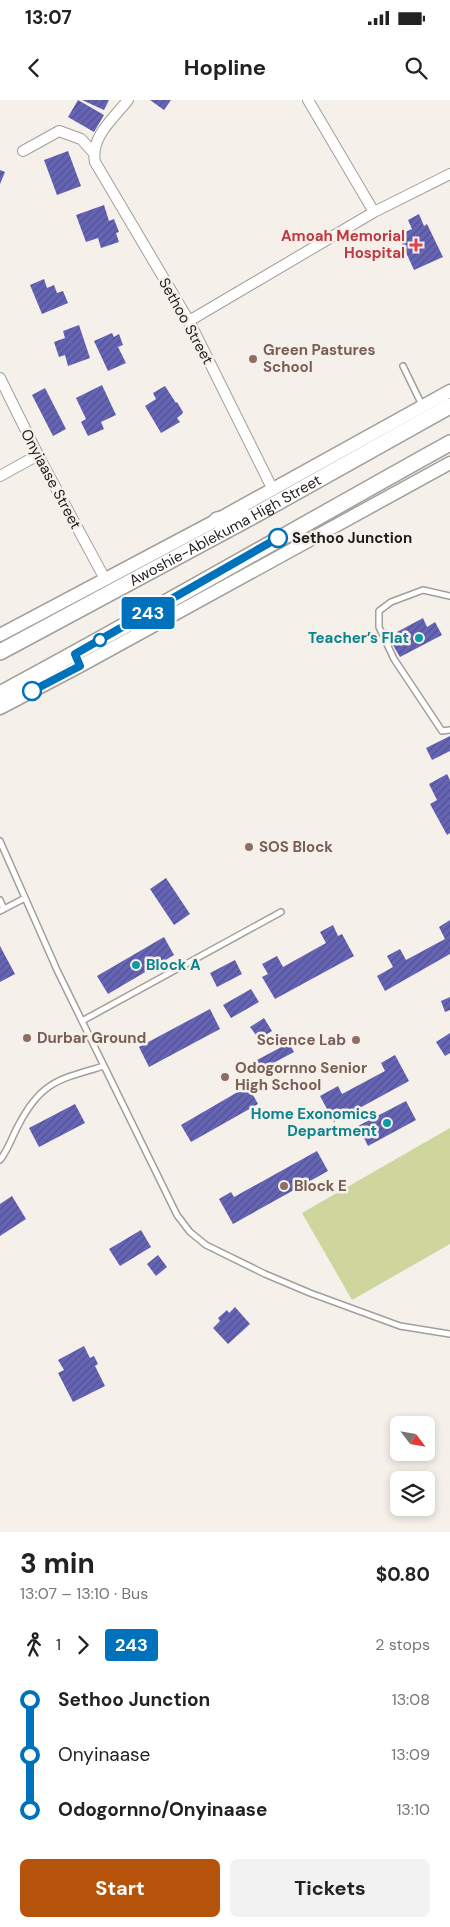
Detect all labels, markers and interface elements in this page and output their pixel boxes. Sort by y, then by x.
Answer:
text: 13:07 [25,5,72,30]
text: Hopline [184,53,266,82]
icon: back [20,54,48,82]
icon: search [402,54,430,82]
place label: Amoah Memorial Hospital [281,226,405,263]
marker: Amoah Memorial Hospital [409,238,423,252]
street label: Sethoo Street [154,274,218,368]
place label: Green Pastures School [263,340,376,377]
marker: Green Pastures School [247,353,259,365]
street label: Onyiaase Street [16,425,86,533]
street label: Awoshie-Ablekuma High Street [126,470,325,591]
marker: Sethoo Junction [268,528,288,548]
place label: Sethoo Junction [292,528,412,548]
line badge: 243 [119,597,177,629]
text: 243 [132,601,164,625]
place label: Teacher’s Flat [308,628,409,648]
marker: Teacher’s Flat [413,632,425,644]
unlabelled marker [93,633,107,647]
unlabelled marker [22,681,42,701]
place label: SOS Block [259,837,333,857]
marker: SOS Block [243,841,255,853]
place label: Block A [146,955,201,975]
marker: Block A [130,959,142,971]
place label: Durbar Ground [37,1028,146,1048]
place label: Science Lab [257,1030,346,1050]
marker: Durbar Ground [21,1032,33,1044]
marker: Science Lab [350,1034,362,1046]
place label: Odogornno Senior High School [235,1058,367,1095]
marker: Odogornno Senior High School [219,1071,231,1083]
place label: Home Exonomics Department [251,1104,377,1141]
marker: Home Exonomics Department [381,1117,393,1129]
place label: Block E [294,1176,347,1196]
marker: Block E [278,1180,290,1192]
north arrow [390,1416,435,1461]
map controls [390,1416,435,1516]
button: layers [390,1471,435,1516]
text: 3 min [20,1545,95,1582]
text: $0.80 [376,1562,430,1587]
text: 13:07 – 13:10 · Bus [20,1583,148,1604]
icon: walk [20,1631,48,1659]
icon: forward [69,1631,97,1659]
text: 243 [115,1633,148,1657]
text: 1 [56,1634,61,1655]
text: 2 stops [375,1634,430,1655]
text: Sethoo Junction [58,1687,210,1712]
text: 13:08 [392,1689,430,1710]
text: Onyinaase [58,1742,150,1767]
text: 13:09 [391,1744,430,1765]
text: Odogornno/Onyinaase [58,1797,267,1822]
text: 13:10 [396,1799,430,1820]
button: Start [20,1859,220,1917]
button: Tickets [230,1859,430,1917]

